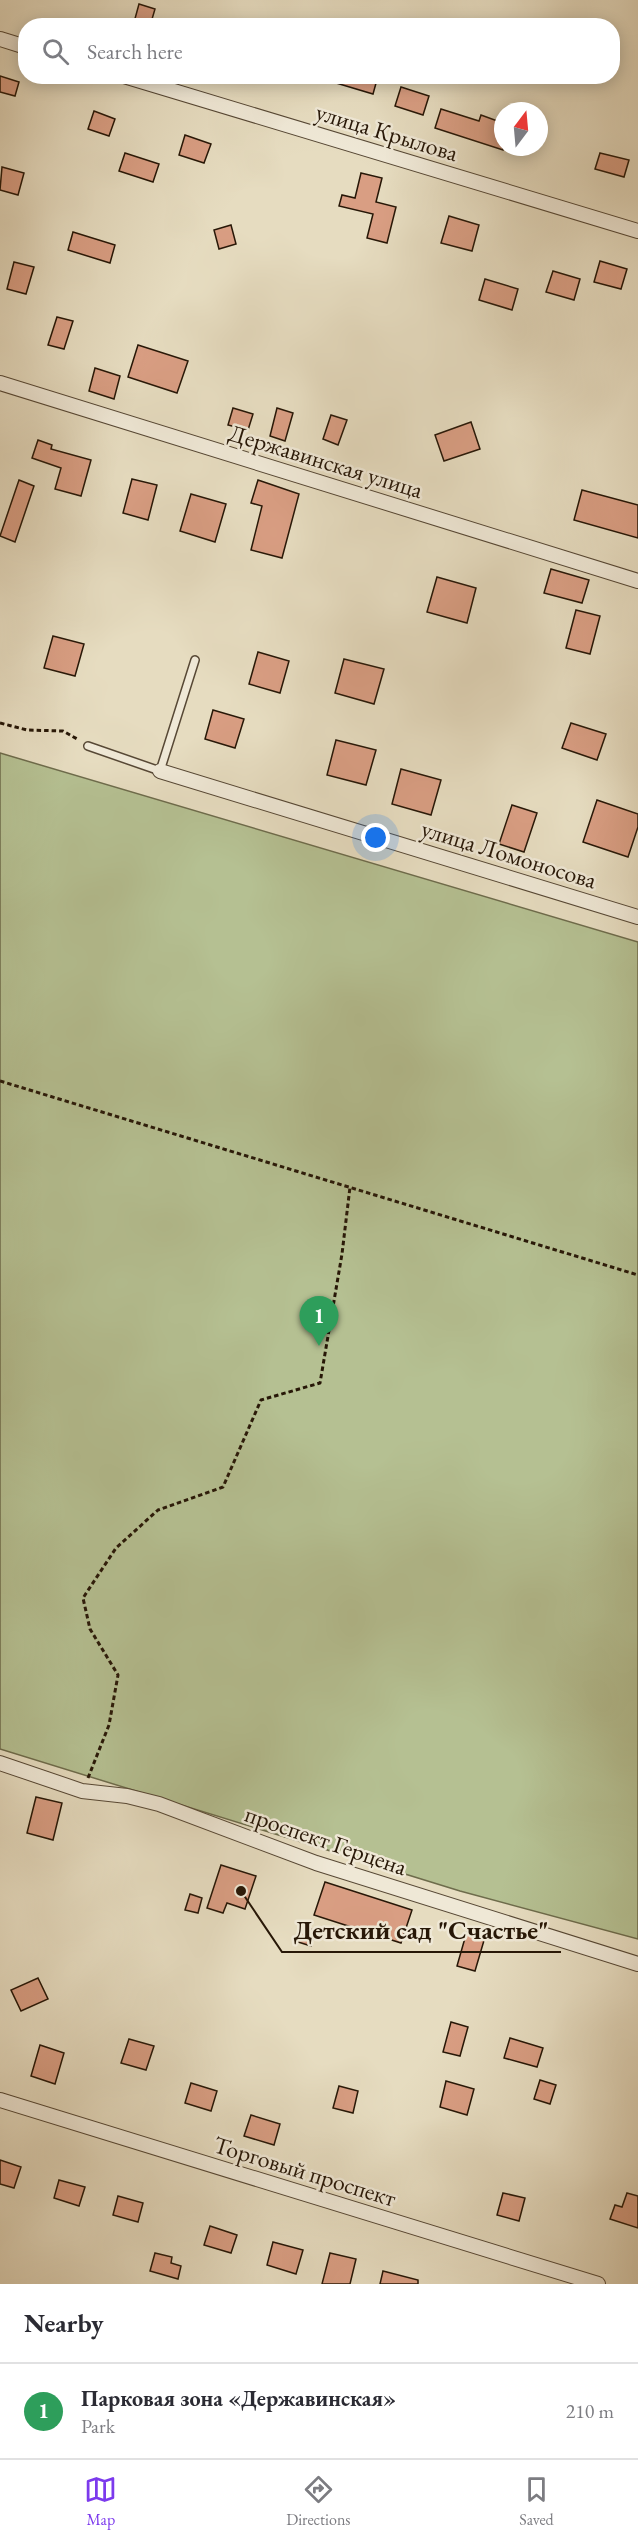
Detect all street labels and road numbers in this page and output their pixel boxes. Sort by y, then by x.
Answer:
street label: улица Крылова [312,96,462,168]
street label: Державинская улица [225,417,427,505]
street label: улица Ломоносова [418,813,601,896]
street label: проспект Герцена [241,1798,411,1882]
street label: Торговый проспект [210,2129,400,2214]

